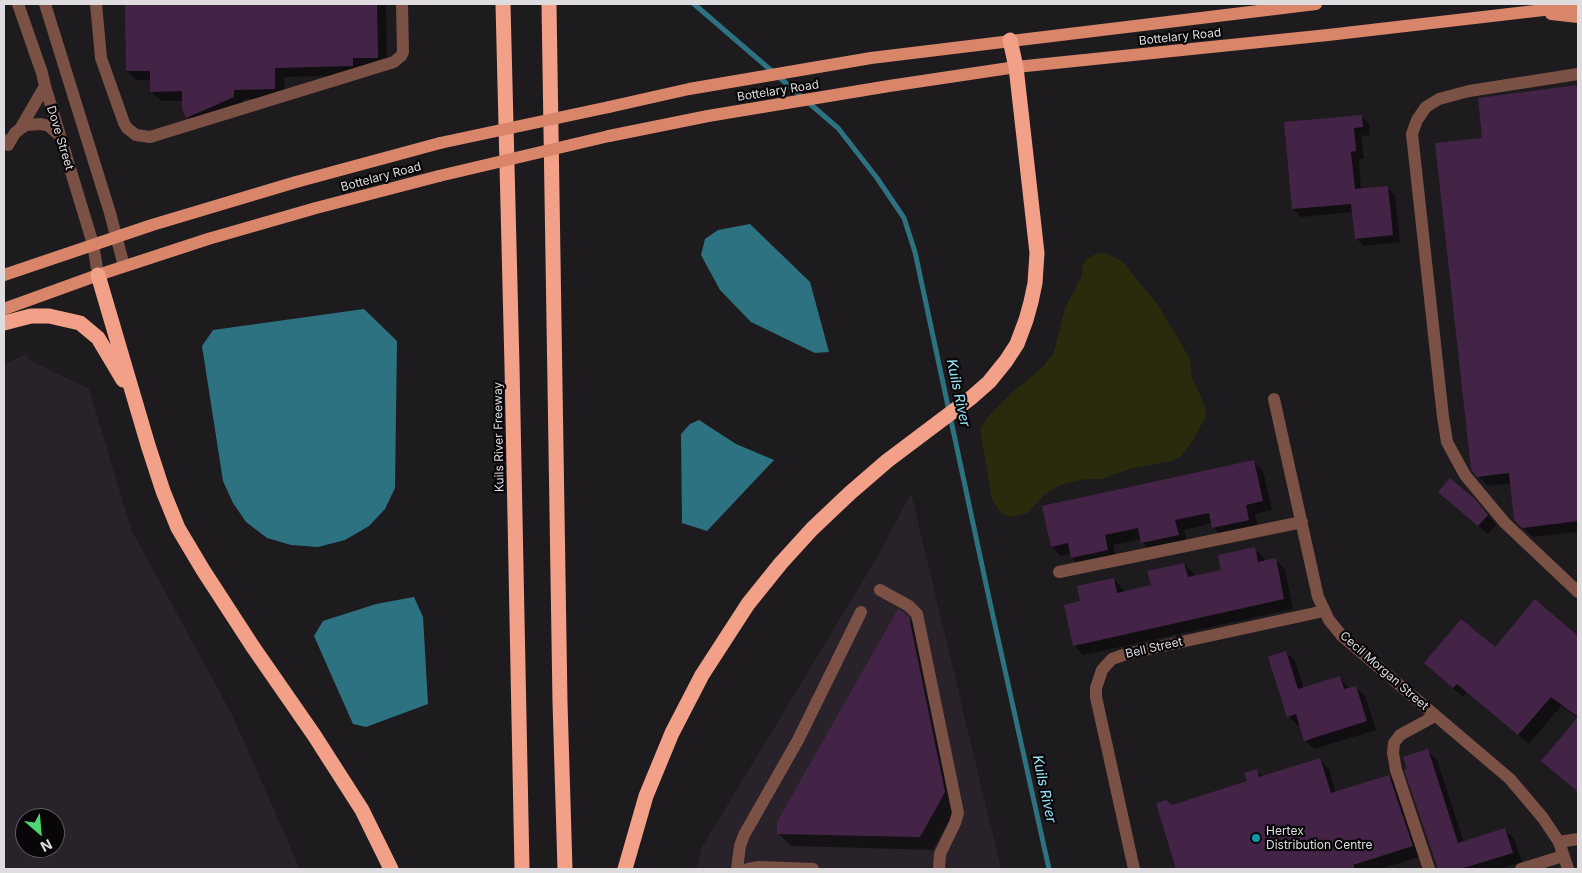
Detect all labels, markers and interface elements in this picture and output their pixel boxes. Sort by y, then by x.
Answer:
street label: Bottelary Road [1138,26,1222,48]
street label: Bottelary Road [736,77,820,105]
street label: Dove Street [43,104,77,172]
street label: Bottelary Road [339,159,423,195]
water label: Kuils River [943,358,973,428]
street label: Kuils River Freeway [491,382,507,492]
street label: Cecil Morgan Street [1337,629,1431,713]
street label: Bell Street [1124,634,1184,662]
water label: Kuils River [1029,754,1059,824]
north arrow [15,808,65,858]
place label: Hertex Distribution Centre [1266,824,1372,852]
marker: Hertex Distribution Centre [1250,832,1262,844]
text: N [38,836,55,856]

